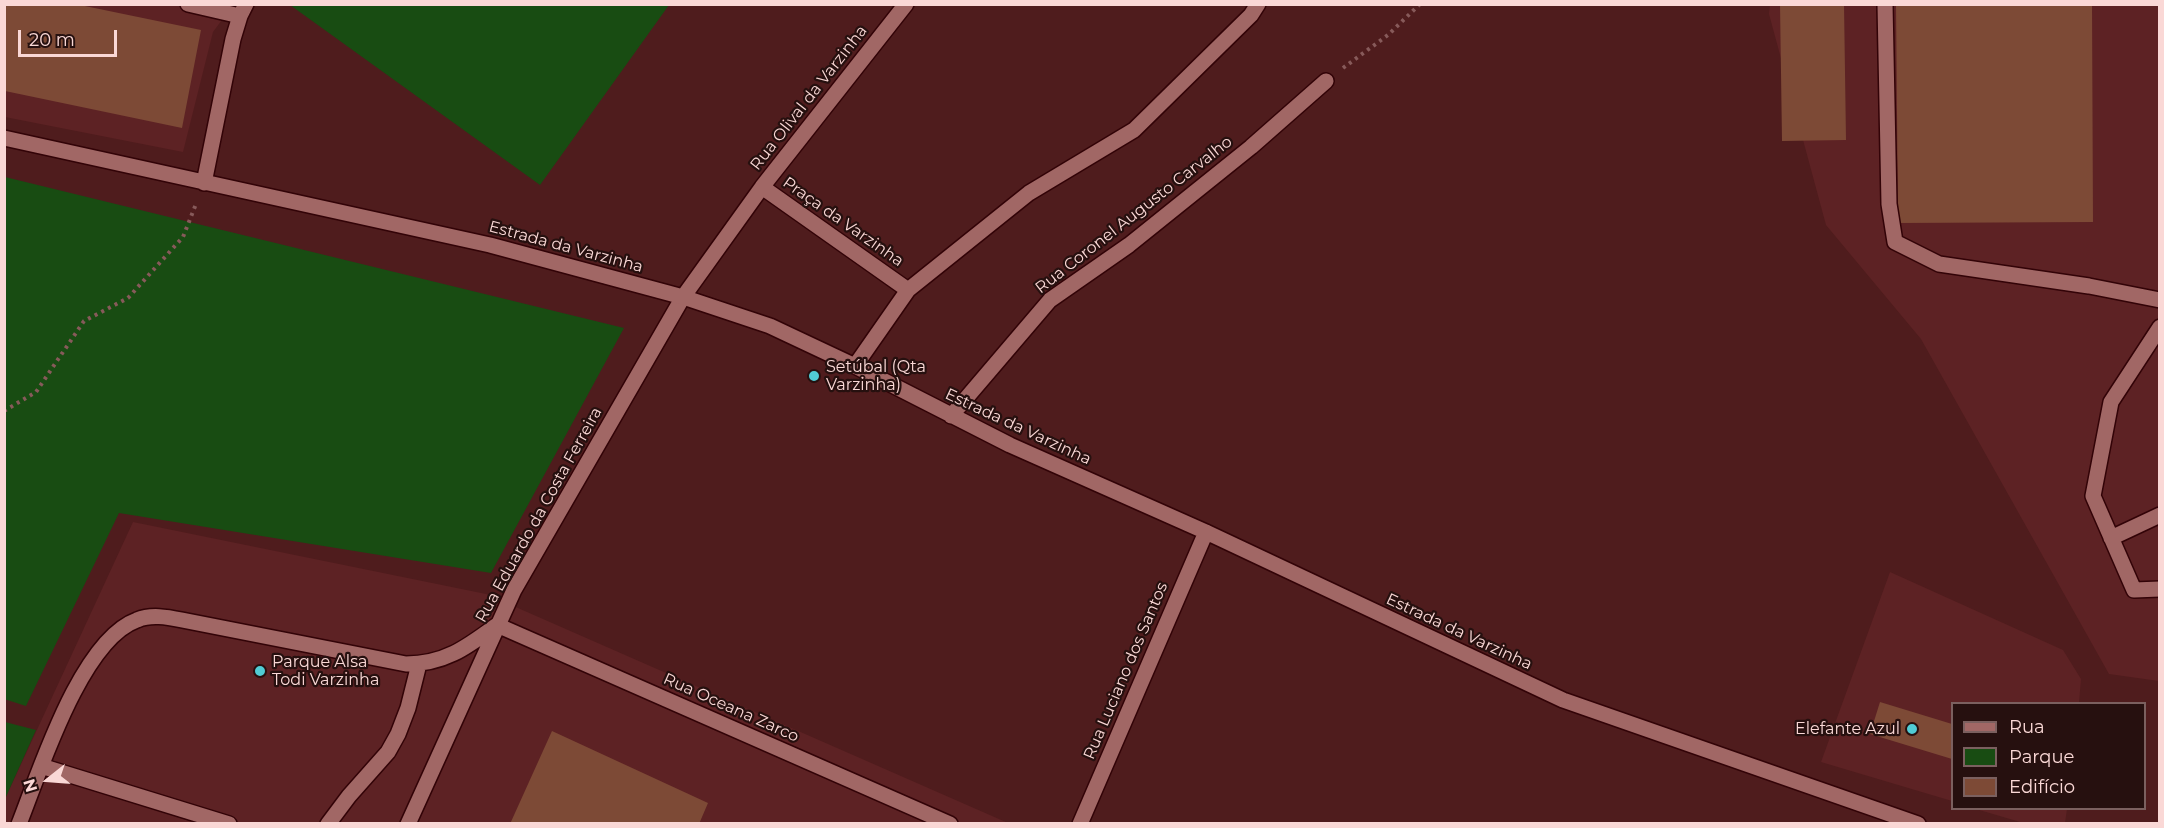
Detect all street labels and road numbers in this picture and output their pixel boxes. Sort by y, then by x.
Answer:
street label: Rua Olival da Varzinha [747,22,871,174]
street label: Rua Coronel Augusto Carvalho [1032,132,1236,298]
street label: Praça da Varzinha [779,173,907,271]
street label: Estrada da Varzinha [487,217,645,277]
street label: Estrada da Varzinha [942,385,1094,469]
street label: Rua Eduardo da Costa Ferreira [472,404,606,626]
street label: Rua Luciano dos Santos [1080,579,1172,763]
street label: Estrada da Varzinha [1383,590,1535,674]
street label: Rua Oceana Zarco [660,669,802,747]

